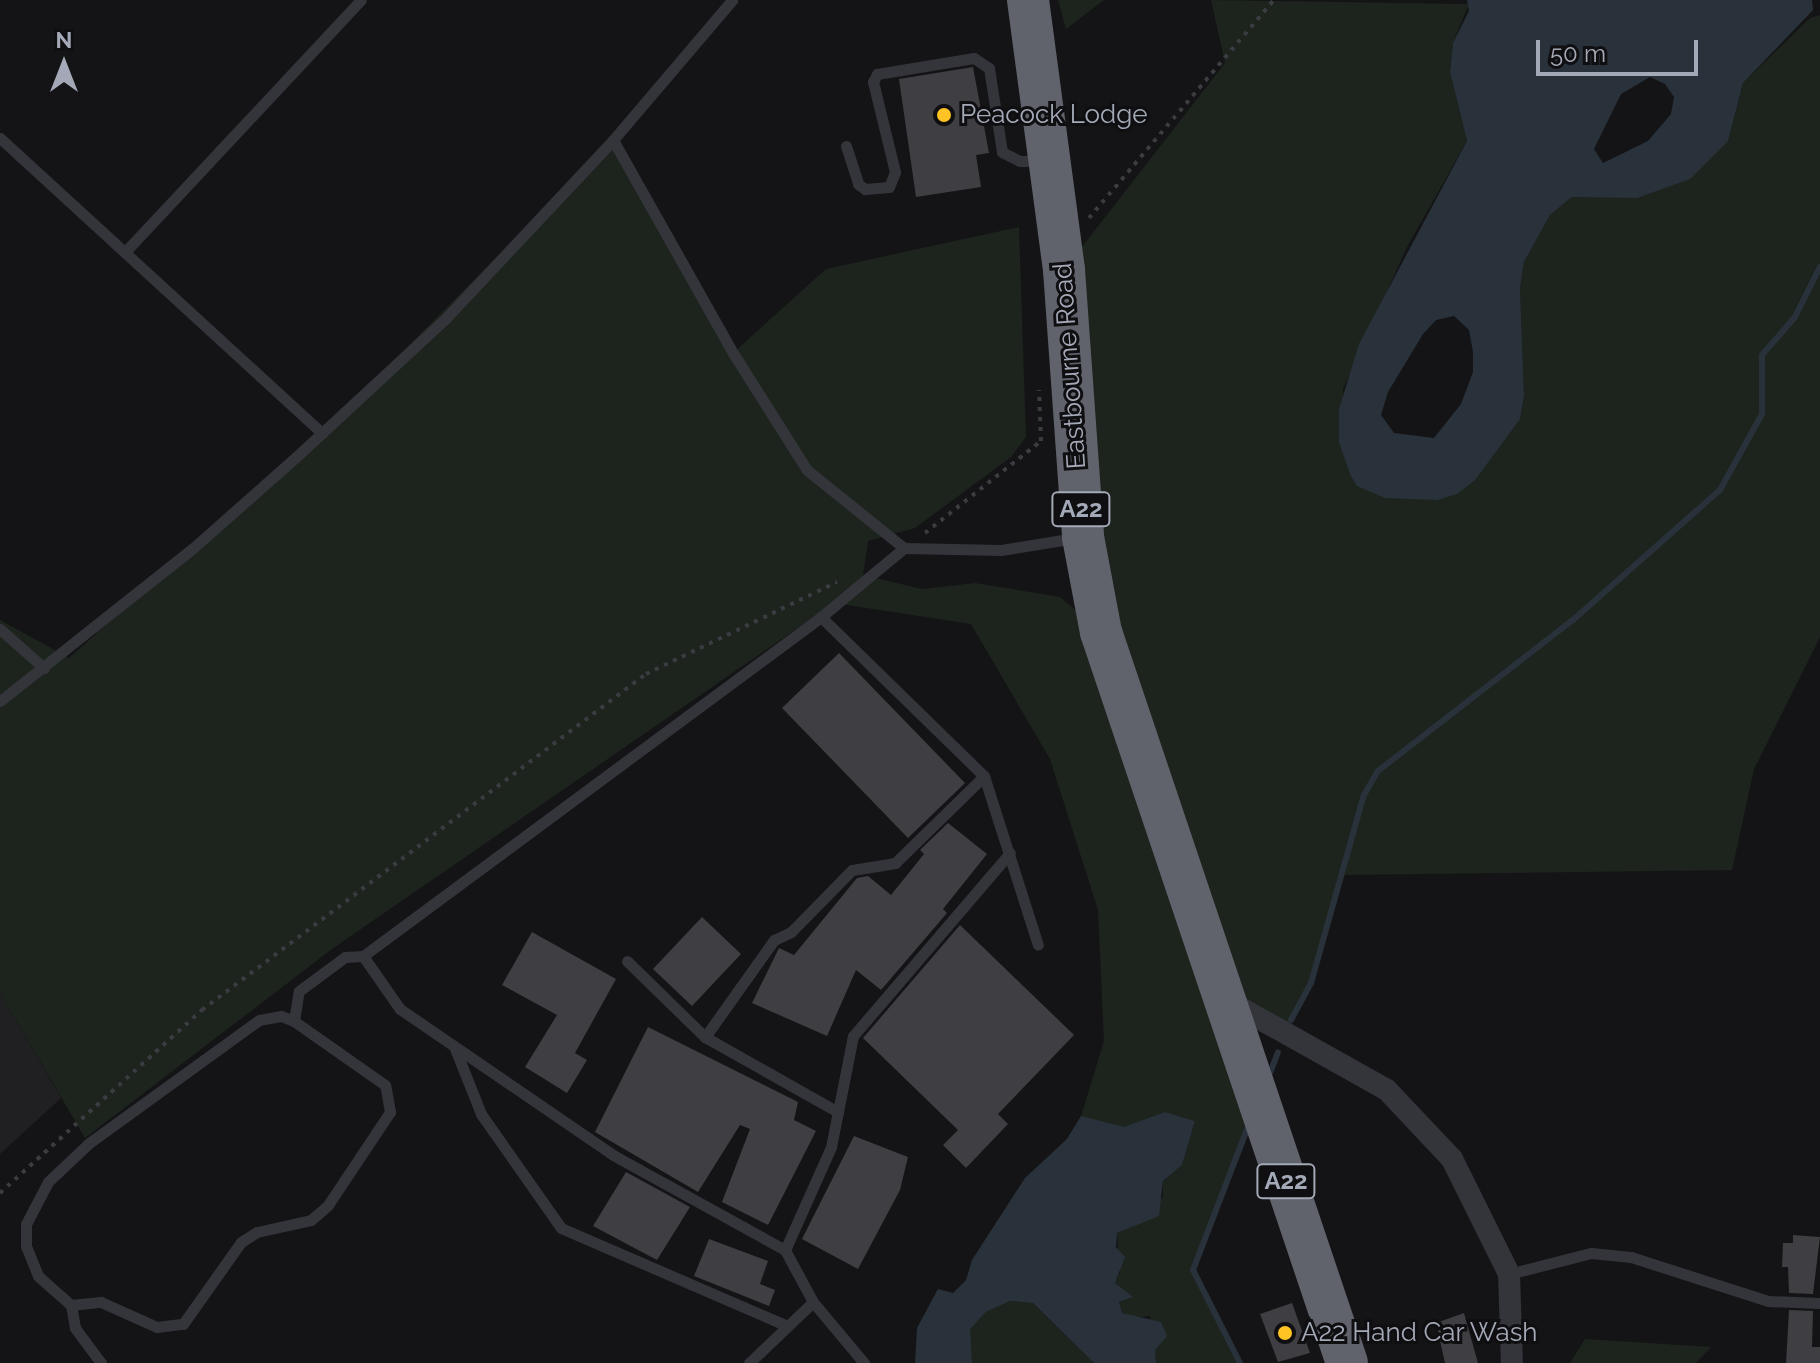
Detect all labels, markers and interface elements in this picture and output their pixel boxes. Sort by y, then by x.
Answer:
north arrow [24,24,104,104]
scale bar [1540,24,1702,74]
text: N [56,27,72,53]
text: 50 m [1550,39,1606,68]
place label: Peacock Lodge [960,99,1147,131]
marker: Peacock Lodge [935,106,953,124]
street label: Eastbourne Road [1047,262,1093,470]
road number: A22 [1051,489,1111,529]
road number: A22 [1256,1161,1316,1201]
place label: A22 Hand Car Wash [1301,1317,1539,1349]
marker: A22 Hand Car Wash [1276,1324,1294,1342]

